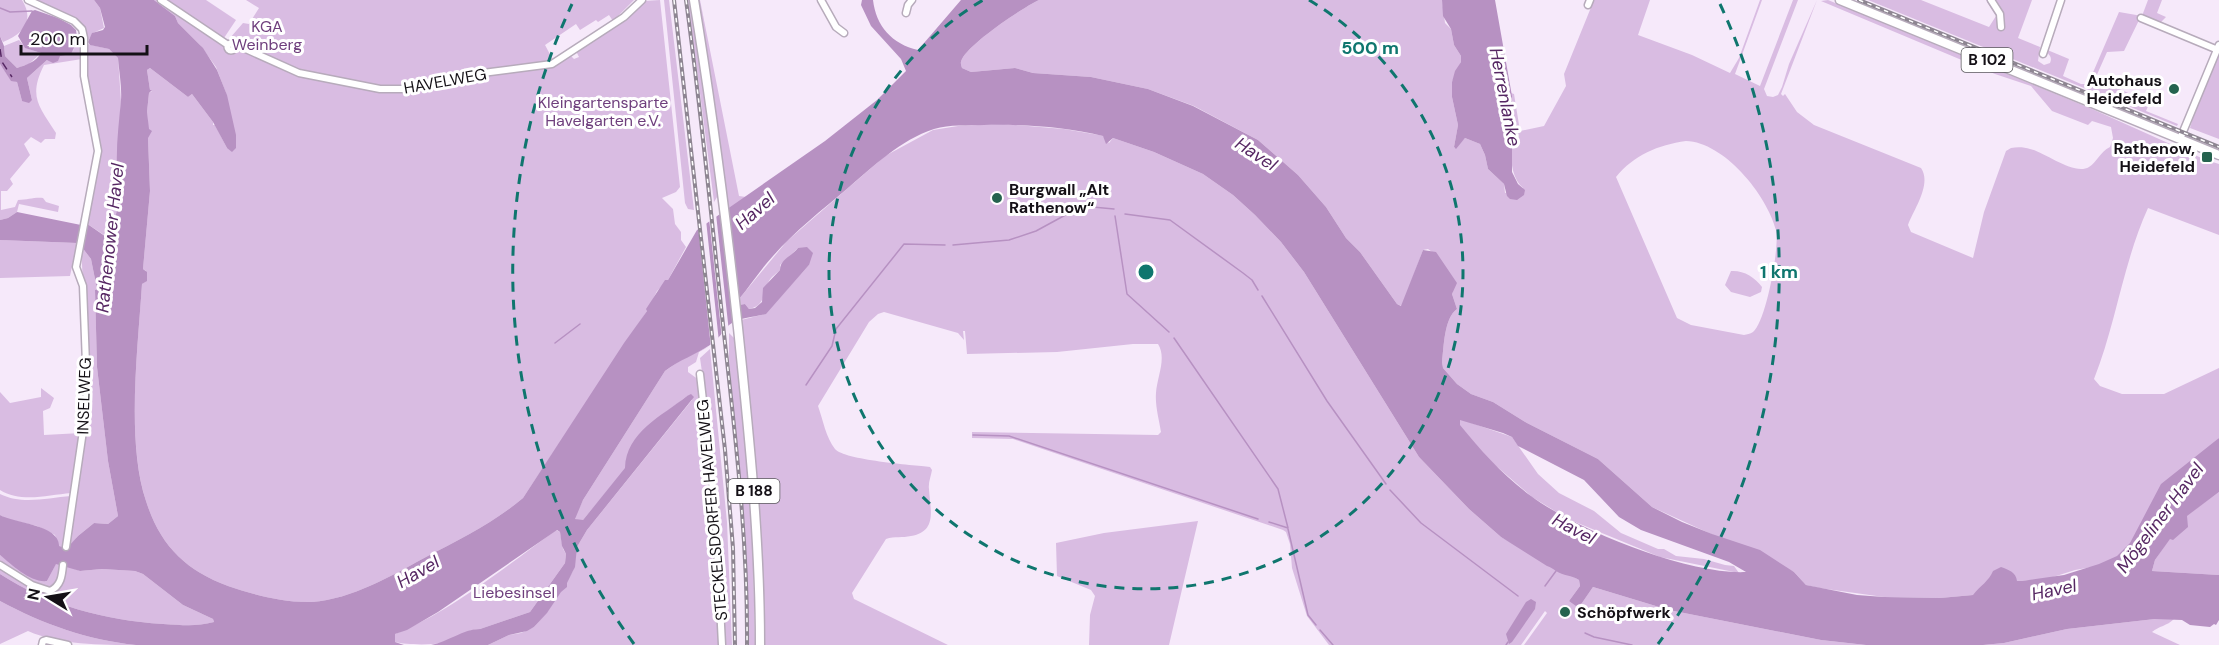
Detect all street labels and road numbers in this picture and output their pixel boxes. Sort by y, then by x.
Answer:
road number: B 102 [1962,48,2012,72]
street label: HAVELWEG [402,63,488,99]
street label: INSELWEG [72,357,96,435]
street label: STECKELSDORFER HAVELWEG [692,398,732,622]
road number: B 188 [728,479,780,503]

